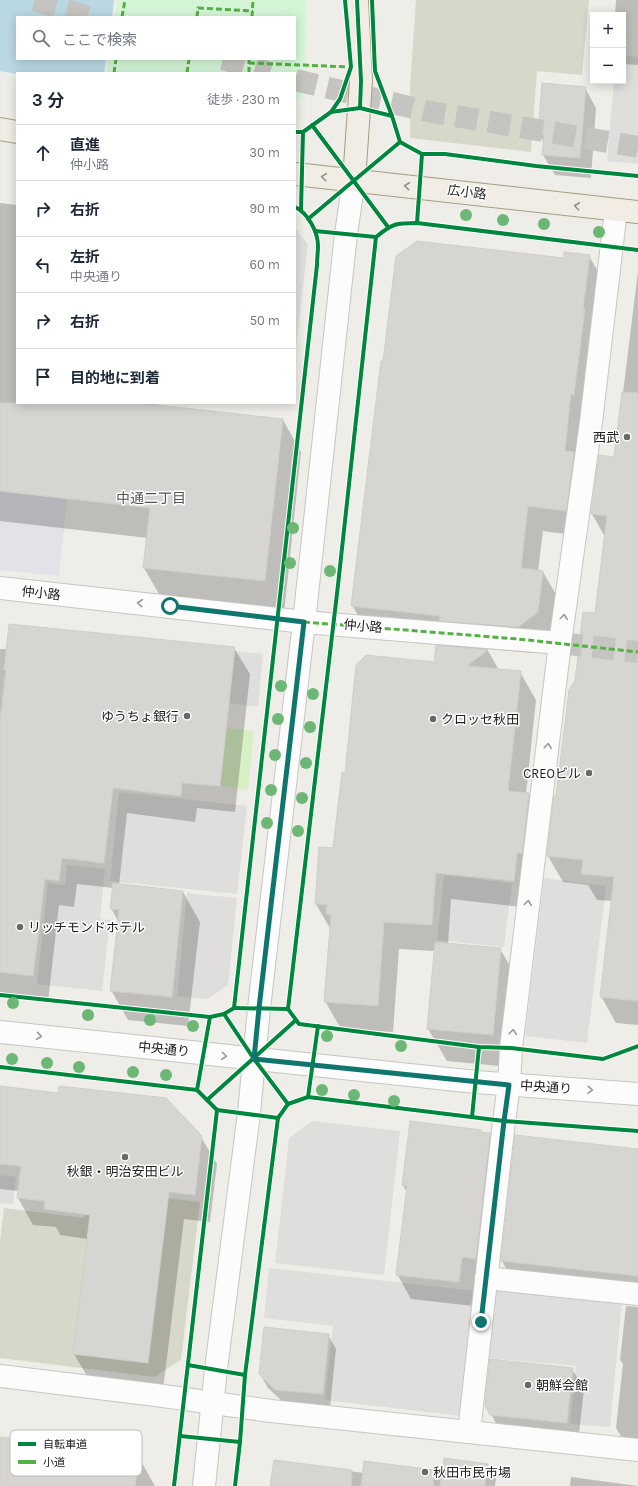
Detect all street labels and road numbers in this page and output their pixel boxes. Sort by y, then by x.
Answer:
street label: 広小路 [447,182,487,202]
street label: 仲小路 [21,584,61,602]
street label: 仲小路 [343,617,383,635]
street label: 中央通り [137,1039,191,1059]
street label: 中央通り [520,1078,572,1096]

